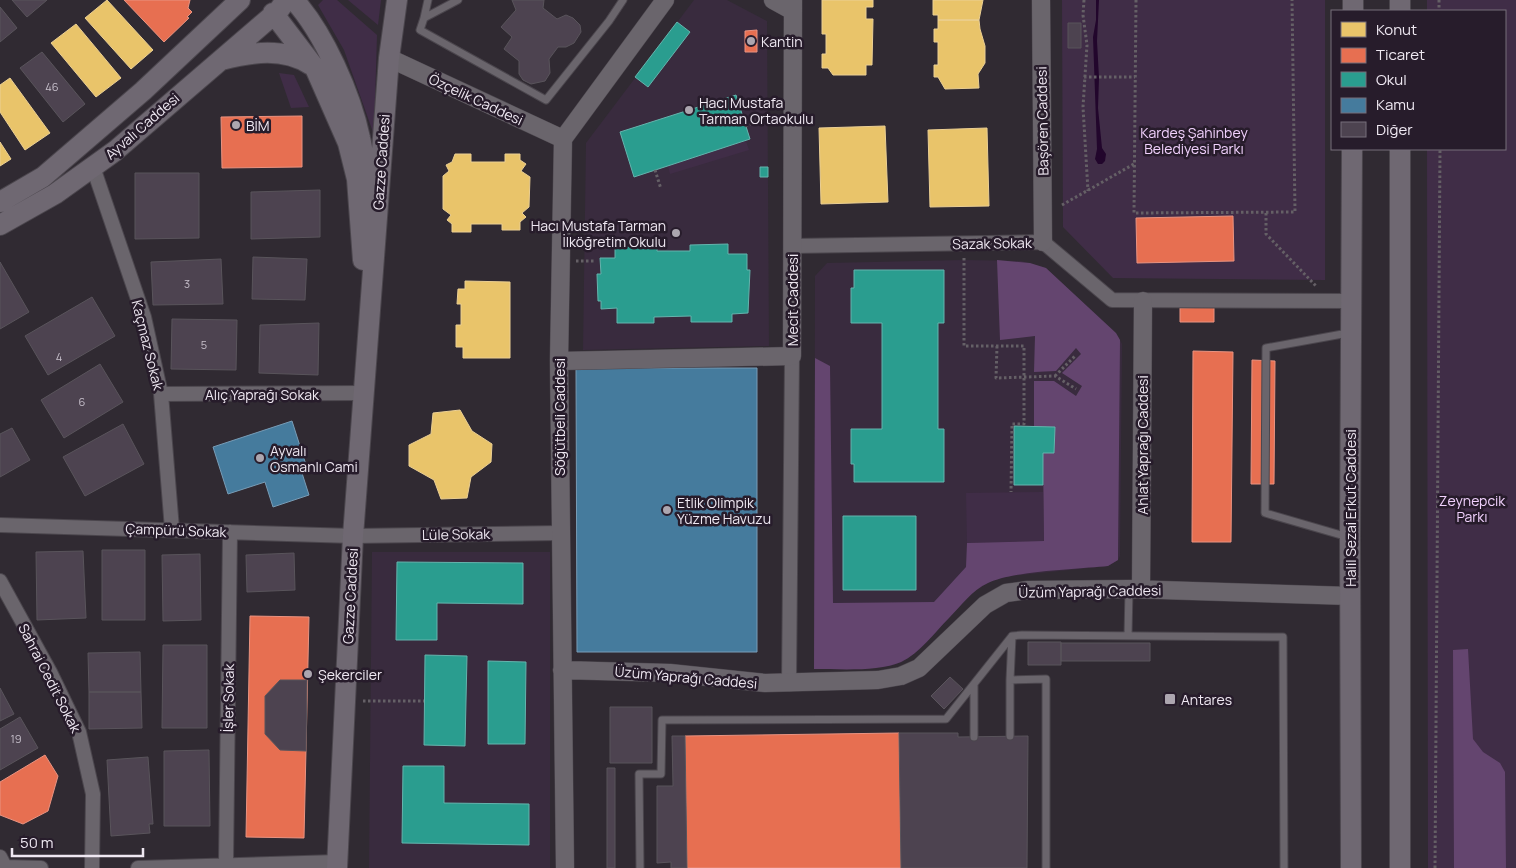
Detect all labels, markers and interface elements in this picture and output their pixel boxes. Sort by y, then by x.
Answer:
legend [1331,10,1506,150]
text: Konut [1376,19,1417,40]
place label: Kantin [761,32,803,51]
marker: Kantin [745,35,757,47]
text: Ticaret [1376,44,1425,65]
street label: Başören Caddesi [1032,66,1052,176]
street label: Özçelik Caddesi [426,69,526,129]
text: Okul [1376,69,1407,90]
house number: 46 [45,79,59,94]
street label: Ayvalı Caddesi [101,88,183,164]
place label: Hacı Mustafa Tarman Ortaokulu [699,93,814,128]
text: Kamu [1376,94,1415,115]
marker: Hacı Mustafa Tarman Ortaokulu [683,104,695,116]
street label: Gazze Caddesi [368,113,394,211]
place label: BİM [246,116,270,135]
marker: BİM [230,119,242,131]
text: Diğer [1376,119,1413,140]
park label: Kardeş Şahinbey Belediyesi Parkı [1140,123,1248,158]
place label: Hacı Mustafa Tarman İlköğretim Okulu [531,216,666,251]
marker: Hacı Mustafa Tarman İlköğretim Okulu [670,227,682,239]
street label: Sazak Sokak [952,233,1033,253]
street label: Mecit Caddesi [783,254,802,346]
house number: 3 [184,276,190,291]
street label: Kaçmaz Sokak [128,298,169,393]
house number: 5 [201,337,207,352]
house number: 4 [56,349,62,364]
street label: Söğütbeli Caddesi [550,358,569,476]
street label: Ahlat Yaprağı Caddesi [1133,375,1152,515]
street label: Alıç Yaprağı Sokak [205,385,320,404]
house number: 6 [79,394,86,409]
street label: Halil Sezai Erkut Caddesi [1341,429,1360,587]
place label: Ayvalı Osmanlı Cami [270,441,358,476]
marker: Ayvalı Osmanlı Cami [254,452,266,464]
park label: Zeynepcik Parkı [1439,491,1506,526]
place label: Etlik Olimpik Yüzme Havuzu [677,493,771,528]
marker: Etlik Olimpik Yüzme Havuzu [661,504,673,516]
street label: Çampürü Sokak [125,519,228,541]
street label: Lüle Sokak [422,524,491,544]
street label: Gazze Caddesi [338,548,362,644]
street label: Üzüm Yaprağı Caddesi [1018,580,1162,602]
street label: Sahrai Cedit Sokak [14,620,86,737]
street label: Üzüm Yaprağı Caddesi [614,661,758,693]
street label: İşler Sokak [218,663,238,732]
place label: Şekerciler [318,665,382,684]
marker: Şekerciler [302,668,314,680]
place label: Antares [1181,690,1232,709]
marker: Antares [1163,692,1177,706]
house number: 19 [10,731,22,746]
scale bar [12,826,144,858]
text: 50 m [20,832,54,853]

